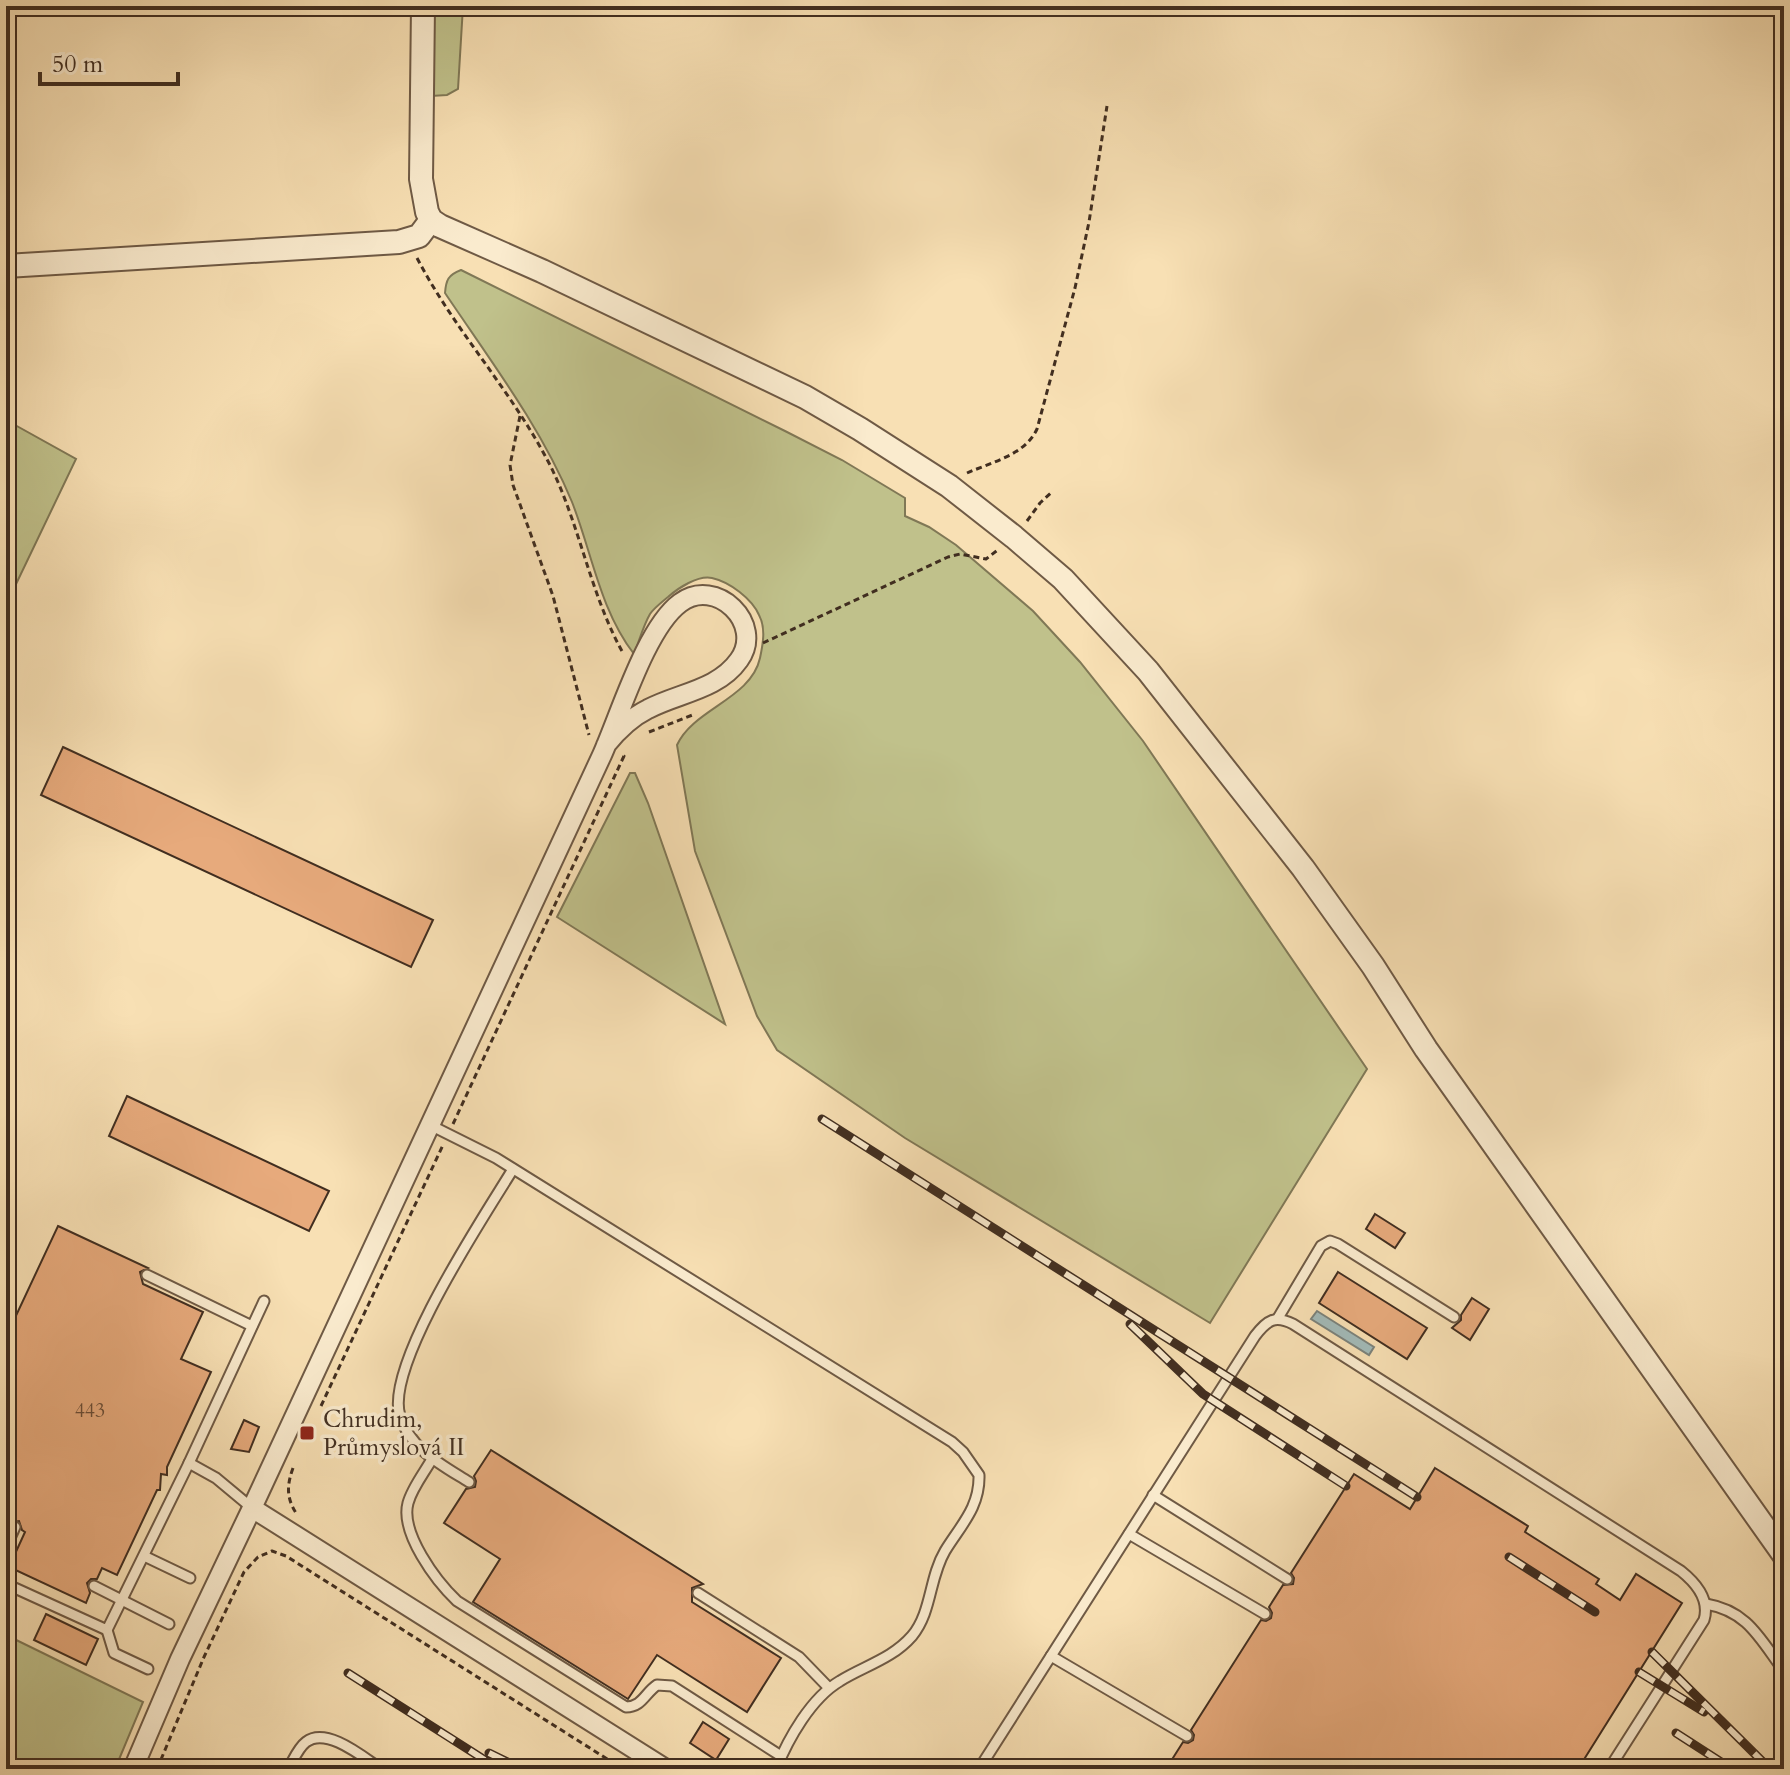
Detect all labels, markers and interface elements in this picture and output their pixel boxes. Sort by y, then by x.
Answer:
scale bar [40,36,178,86]
text: 50 m [52,48,104,81]
house number: 443 [75,1397,105,1424]
place label: Chrudim, Průmyslová II [323,1403,465,1464]
marker: Chrudim, Průmyslová II [298,1424,316,1442]

